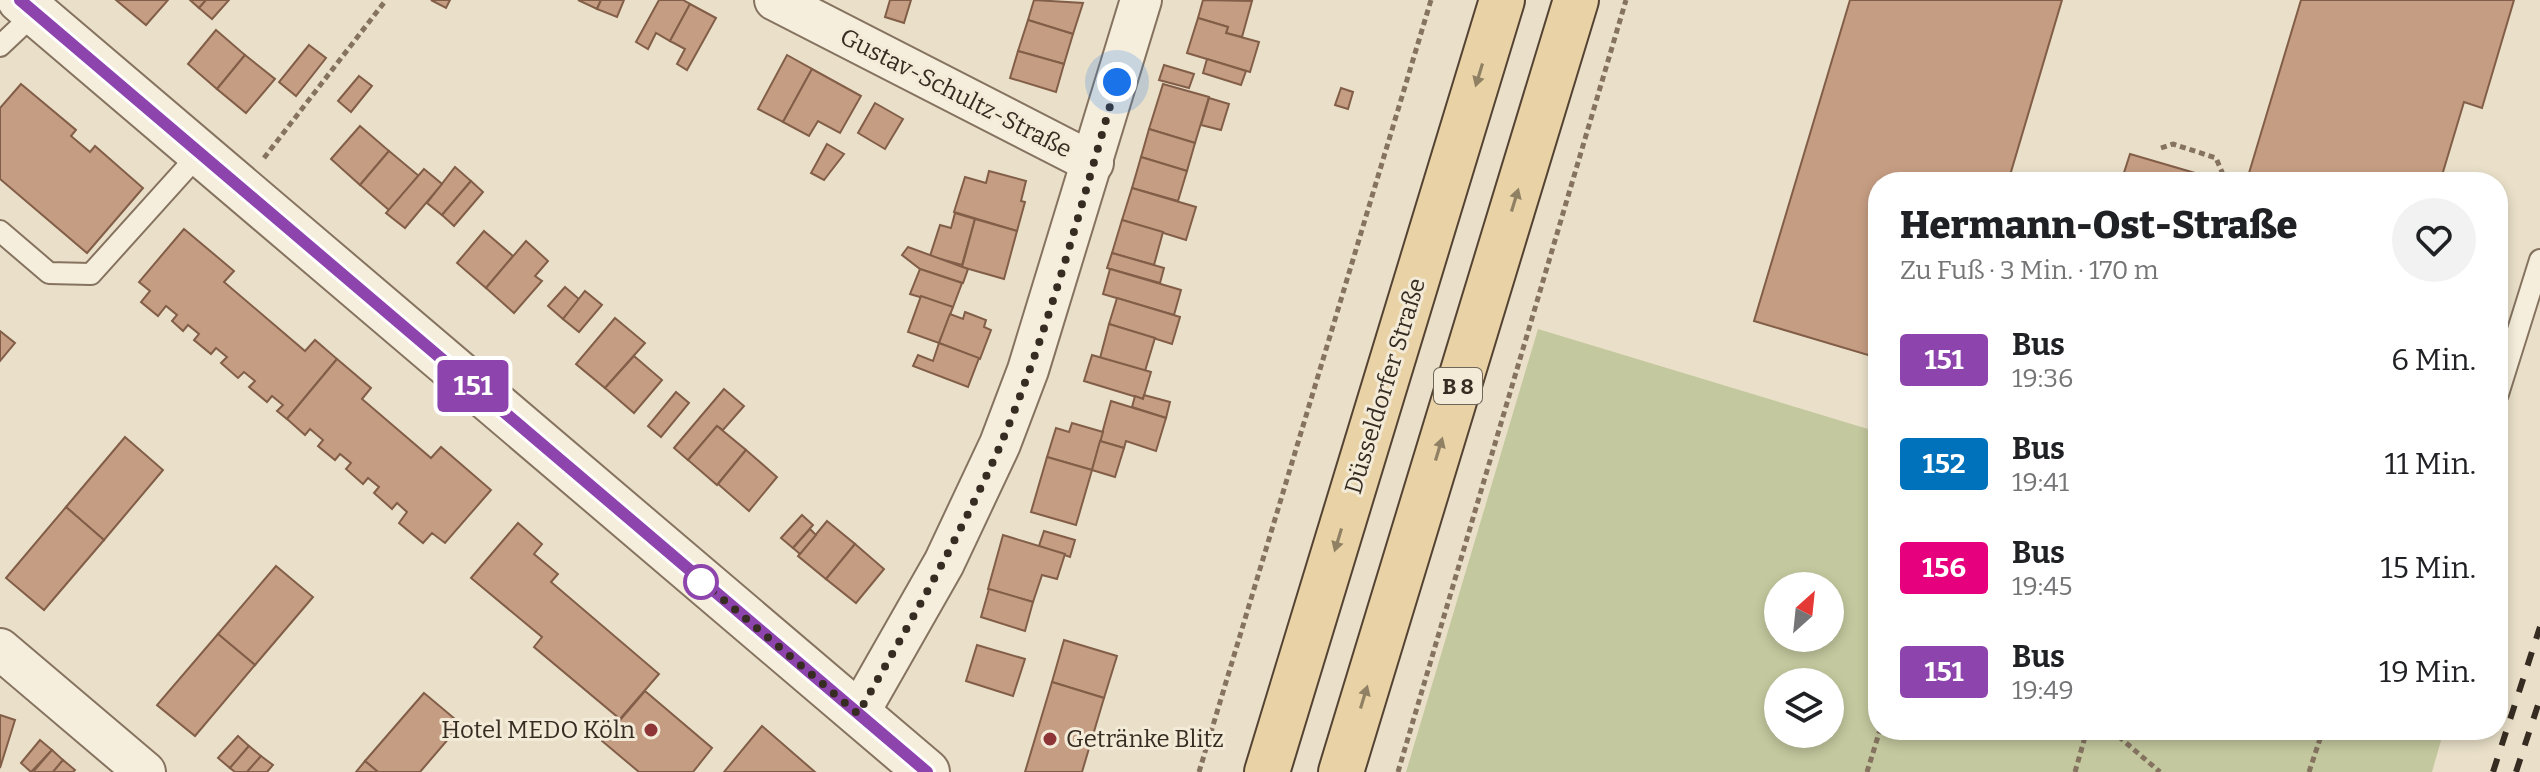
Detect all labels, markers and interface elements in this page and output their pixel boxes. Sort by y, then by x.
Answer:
street label: Gustav-Schultz-Straße [836,22,1076,164]
your location [1097,62,1137,102]
one-way arrow [1472,63,1485,87]
one-way arrow [1509,187,1522,211]
button: heart [2392,198,2476,282]
text: Hermann-Ost-Straße [1900,202,2297,248]
text: Zu Fuß · 3 Min. · 170 m [1900,255,2159,286]
street label: Düsseldorfer Straße [1339,275,1431,497]
text: Bus [2012,327,2065,363]
text: 6 Min. [2391,342,2476,378]
text: 151 [1924,343,1964,376]
line badge: 151 [427,360,519,412]
text: 19:36 [2012,363,2073,394]
road number: B 8 [1434,368,1482,404]
text: 151 [453,369,493,402]
text: Bus [2012,431,2065,467]
one-way arrow [1433,436,1446,460]
text: 11 Min. [2384,446,2476,482]
text: 152 [1923,447,1965,480]
text: 19:41 [2012,467,2069,498]
one-way arrow [1331,529,1344,553]
text: Bus [2012,535,2065,571]
text: 15 Min. [2381,550,2476,586]
text: 156 [1922,551,1966,584]
unlabelled marker [684,565,718,599]
text: 19:45 [2012,571,2072,602]
north arrow [1764,572,1844,652]
map controls [1764,572,1844,748]
text: Bus [2012,639,2065,675]
text: 19 Min. [2379,654,2476,690]
text: 151 [1924,655,1964,688]
button: layers [1764,668,1844,748]
text: 19:49 [2012,675,2074,706]
one-way arrow [1358,685,1371,709]
place label: Hotel MEDO Köln [441,716,635,744]
marker: Hotel MEDO Köln [642,721,660,739]
place label: Getränke Blitz [1066,725,1224,753]
marker: Getränke Blitz [1041,730,1059,748]

